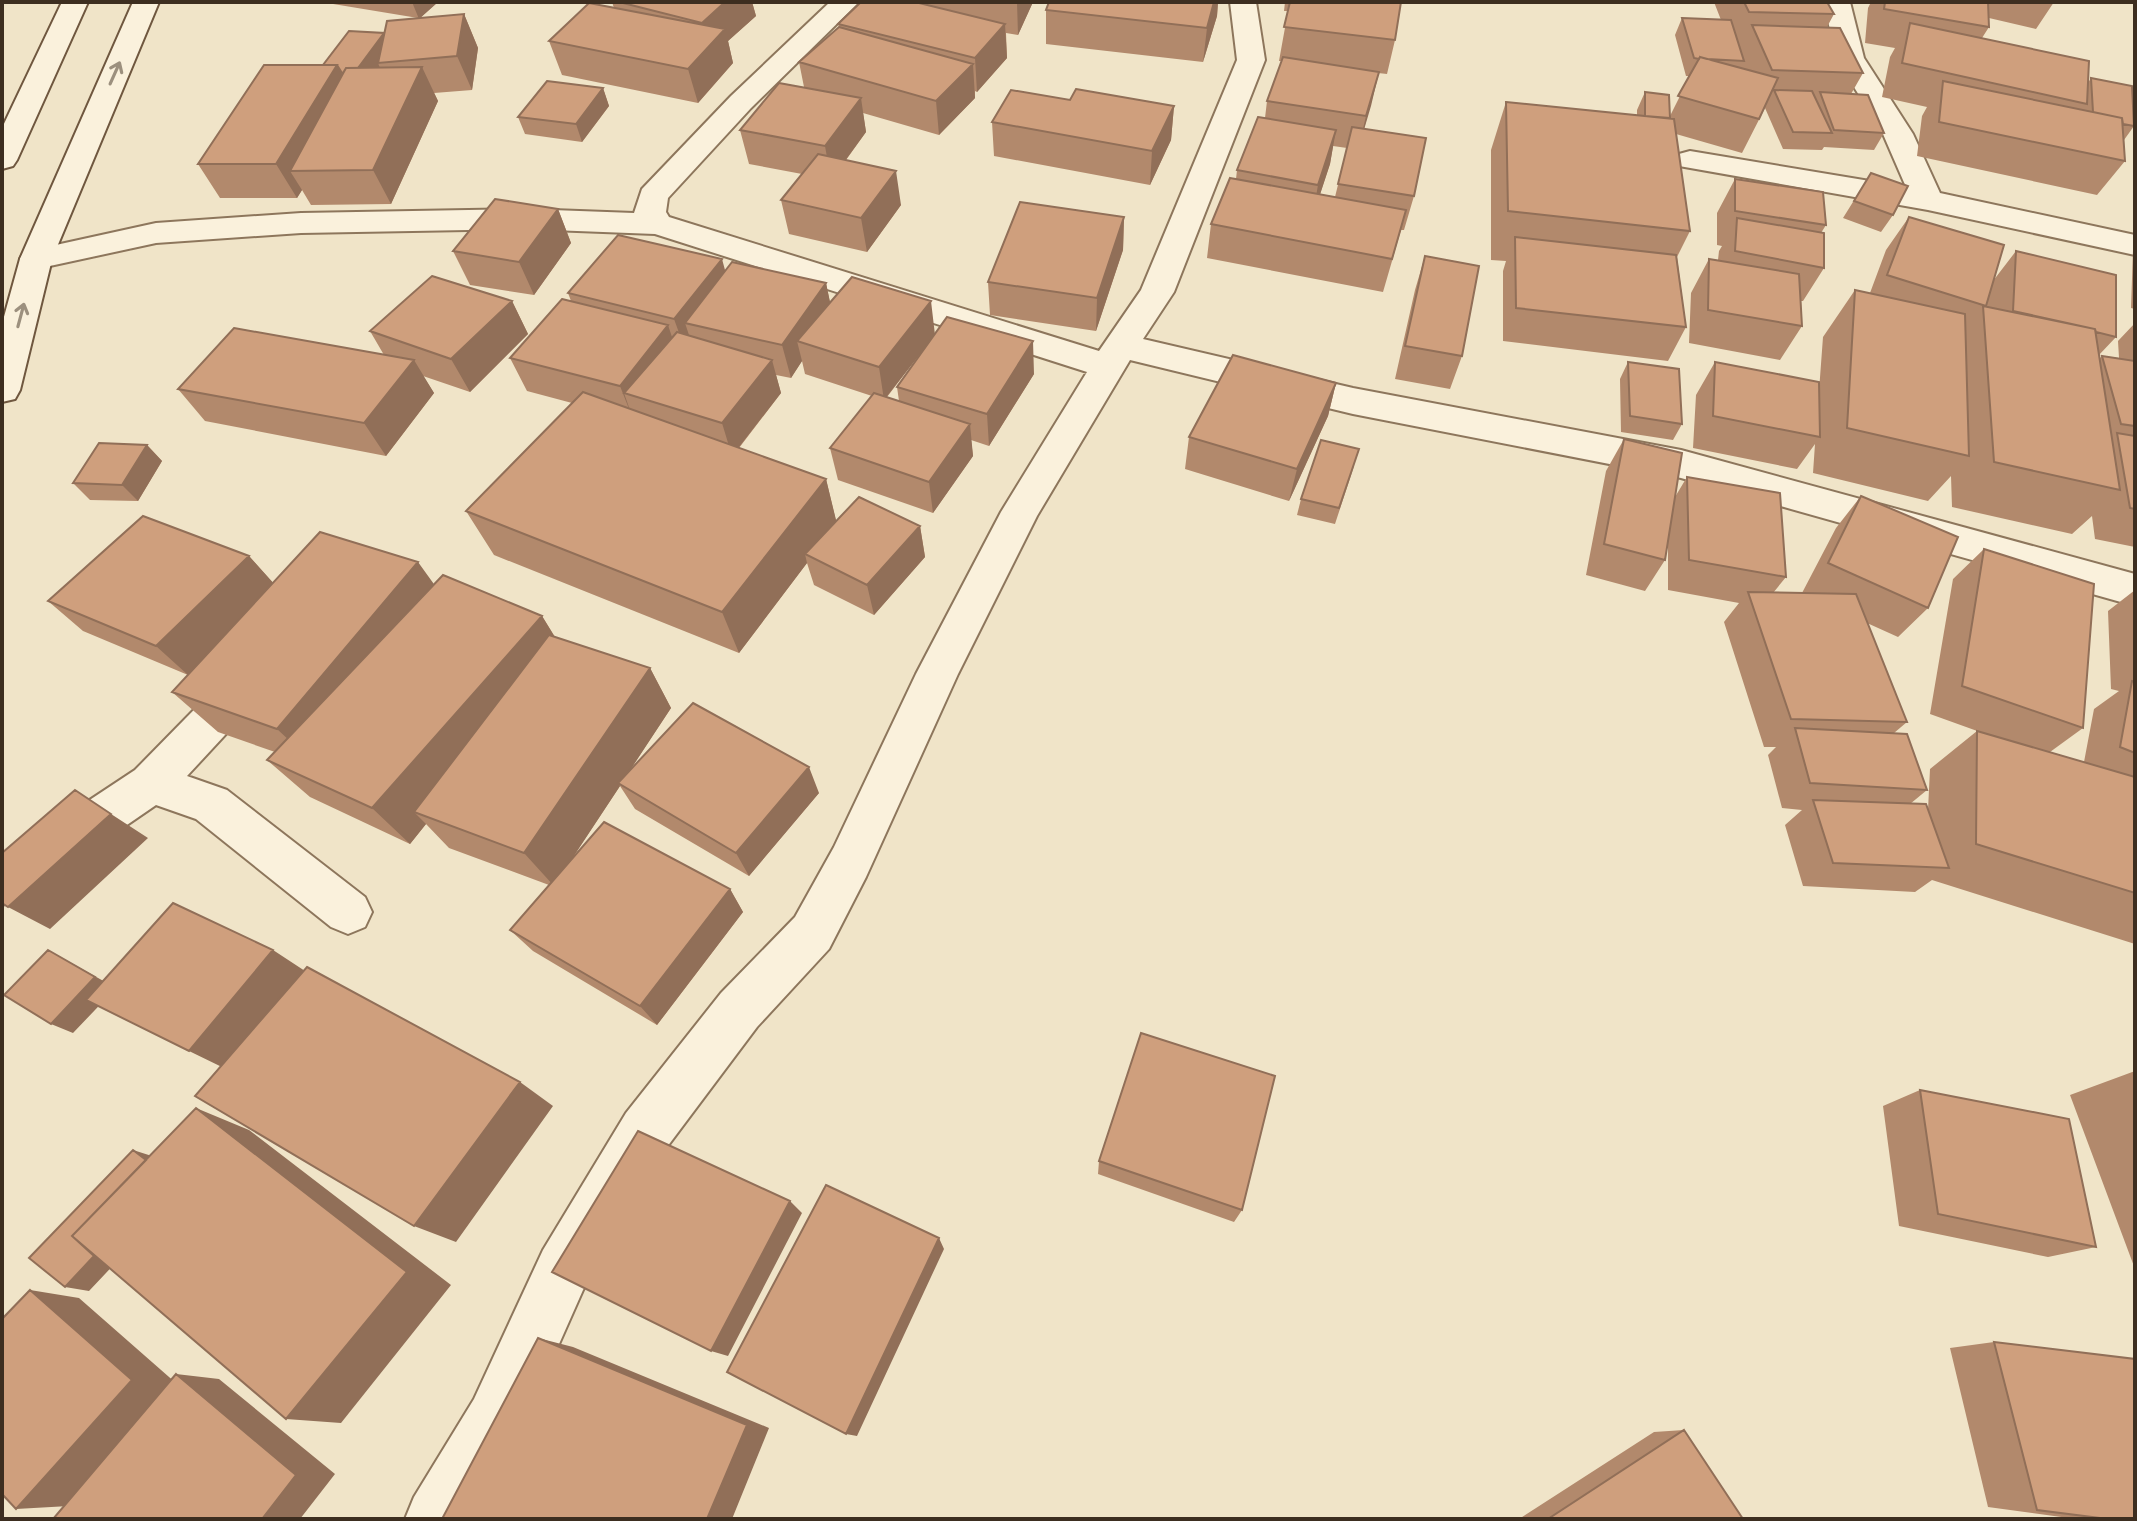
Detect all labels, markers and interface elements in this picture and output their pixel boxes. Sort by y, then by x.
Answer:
one-way arrow [108,61,123,85]
one-way arrow [15,302,30,328]

